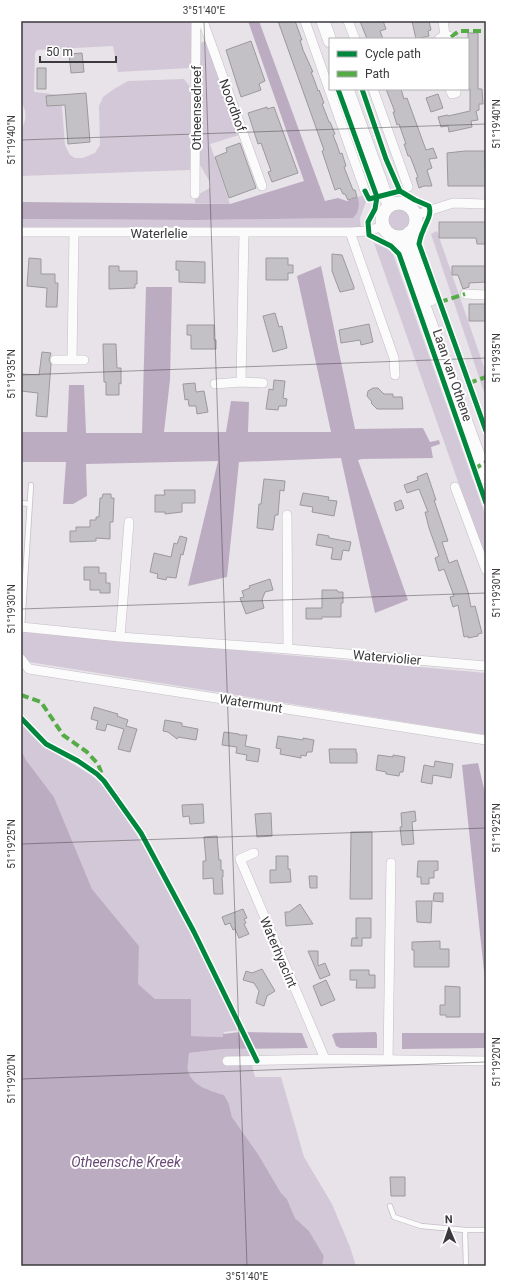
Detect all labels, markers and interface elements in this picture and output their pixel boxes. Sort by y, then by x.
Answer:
text: 3°51'40"E [183,5,226,16]
scale bar [40,38,116,64]
legend [329,38,469,90]
text: 50 m [46,45,73,59]
text: Cycle path [365,47,421,61]
street label: Otheensedreef [189,65,204,150]
text: Path [365,67,390,81]
street label: Noordhof [216,77,249,134]
text: 51°19'40"N [491,99,502,149]
text: 51°19'40"N [6,115,17,165]
street label: Waterlelie [130,226,188,241]
street label: Laan van Othene [430,327,475,423]
text: 51°19'35"N [491,333,502,383]
text: 51°19'35"N [6,349,17,399]
text: 51°19'30"N [491,568,502,618]
text: 51°19'30"N [6,584,17,634]
street label: Waterviolier [352,647,422,668]
street label: Watermunt [218,691,284,716]
text: 51°19'25"N [491,803,502,853]
text: 51°19'25"N [6,819,17,869]
street label: Waterhyacint [257,914,300,990]
text: 51°19'20"N [491,1037,502,1087]
text: 51°19'20"N [6,1054,17,1104]
water label: Otheensche Kreek [71,1154,182,1170]
north arrow [429,1209,469,1249]
text: N [445,1213,453,1226]
text: 3°51'40"E [226,1271,269,1282]

